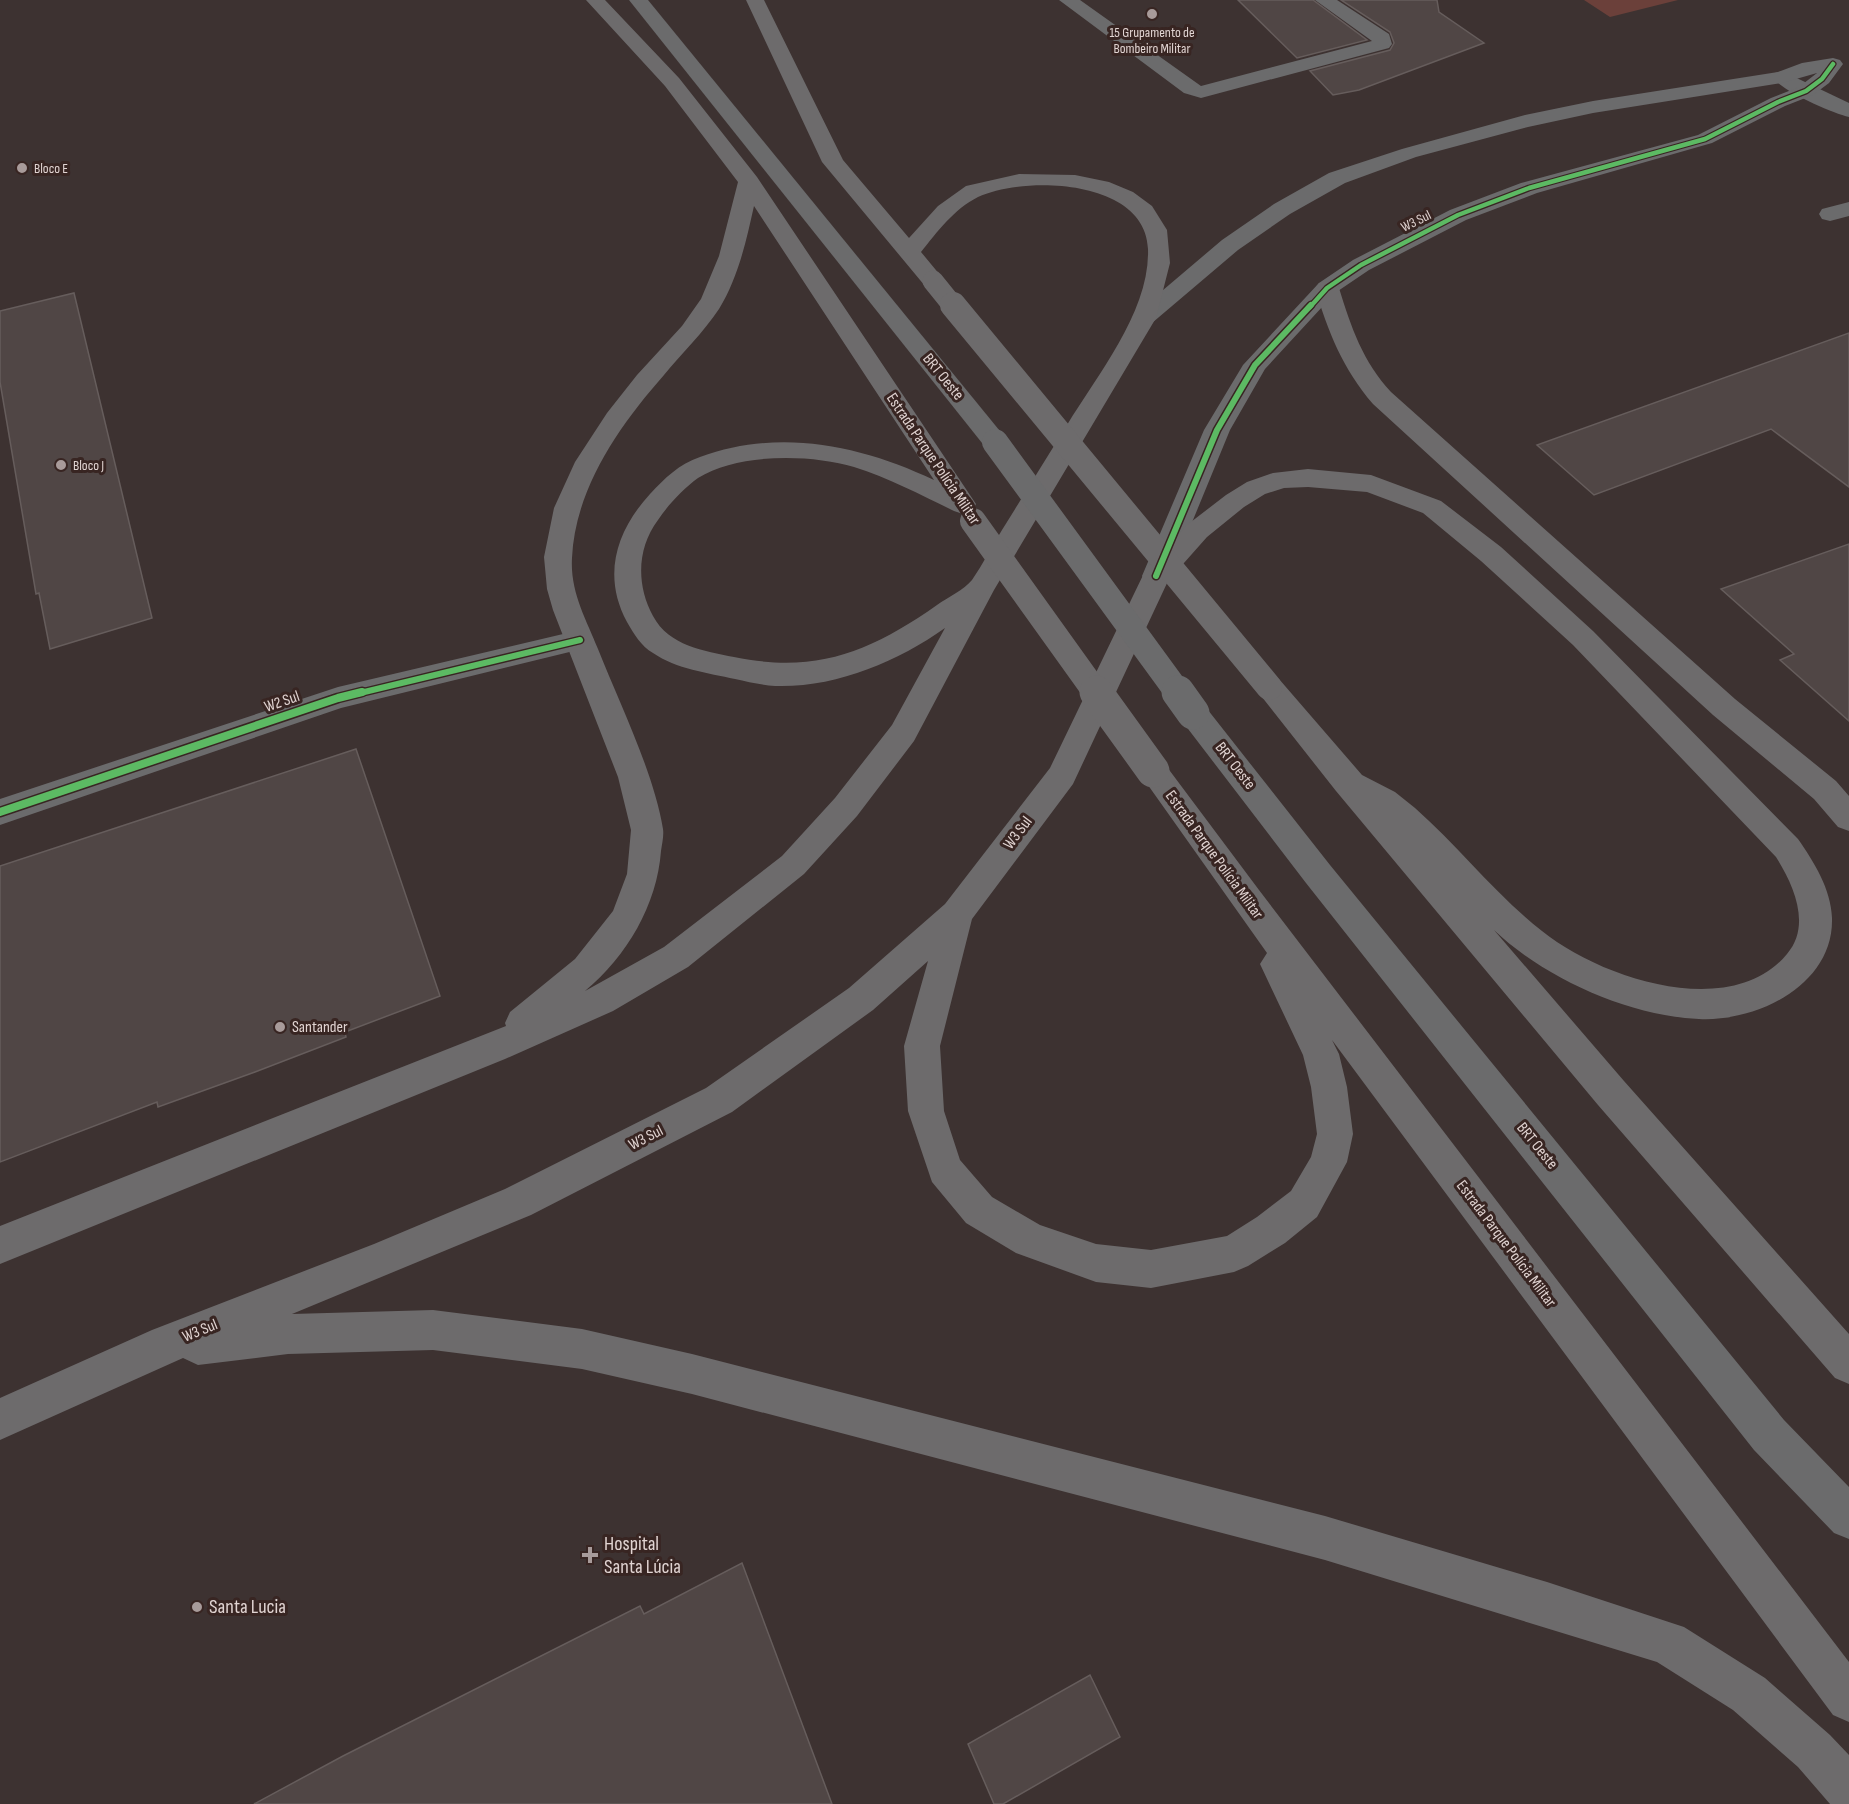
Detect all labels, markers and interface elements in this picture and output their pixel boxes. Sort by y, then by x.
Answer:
marker: 15 Grupamento de Bombeiro Militar [1145,7,1159,21]
place label: 15 Grupamento de Bombeiro Militar [1109,24,1195,57]
place label: Bloco E [34,160,68,177]
marker: Bloco E [15,161,29,175]
street label: W3 Sul [1398,206,1434,236]
street label: BRT Oeste [918,350,968,404]
street label: Estrada Parque Polícia Militar [882,390,984,529]
place label: Bloco J [73,457,104,474]
marker: Bloco J [54,458,68,472]
street label: W2 Sul [262,687,302,717]
street label: BRT Oeste [1211,739,1259,793]
street label: Estrada Parque Polícia Militar [1161,787,1267,923]
street label: W3 Sul [1000,813,1036,853]
place label: Santander [292,1018,348,1037]
marker: Santander [273,1020,287,1034]
street label: BRT Oeste [1512,1119,1562,1173]
street label: W3 Sul [626,1121,666,1155]
street label: Estrada Parque Polícia Militar [1452,1177,1560,1312]
street label: W3 Sul [180,1315,220,1347]
place label: Hospital Santa Lúcia [604,1532,681,1579]
marker: Hospital Santa Lúcia [581,1546,599,1564]
place label: Santa Lucia [209,1595,286,1619]
marker: Santa Lucia [190,1600,204,1614]

